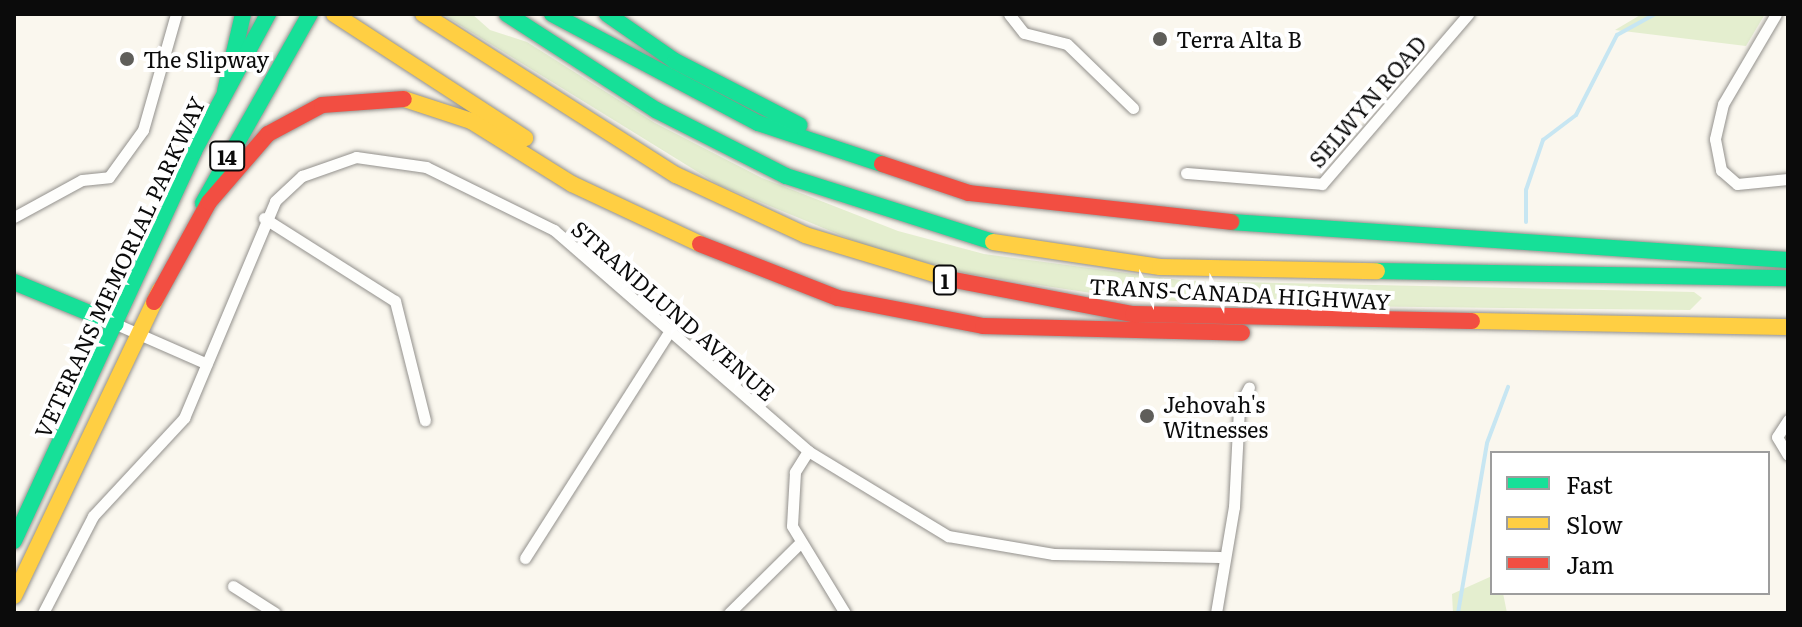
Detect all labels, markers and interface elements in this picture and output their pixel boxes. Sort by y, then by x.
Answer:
place label: Terra Alta B [1176,26,1302,52]
marker: Terra Alta B [1151,30,1169,48]
street label: SELWYN ROAD [1303,30,1431,172]
place label: The Slipway [143,46,269,72]
marker: The Slipway [118,50,136,68]
street label: VETERANS MEMORIAL PARKWAY [28,92,210,442]
road number: 14 [209,140,245,172]
street label: STRANDLUND AVENUE [567,214,781,406]
road number: 1 [931,264,959,296]
street label: TRANS-CANADA HIGHWAY [1088,272,1392,314]
place label: Jehovah's Witnesses [1163,390,1268,442]
marker: Jehovah's Witnesses [1138,407,1156,425]
legend [1490,451,1770,595]
text: Fast [1566,466,1613,501]
text: Slow [1566,506,1623,541]
text: Jam [1566,546,1614,581]

